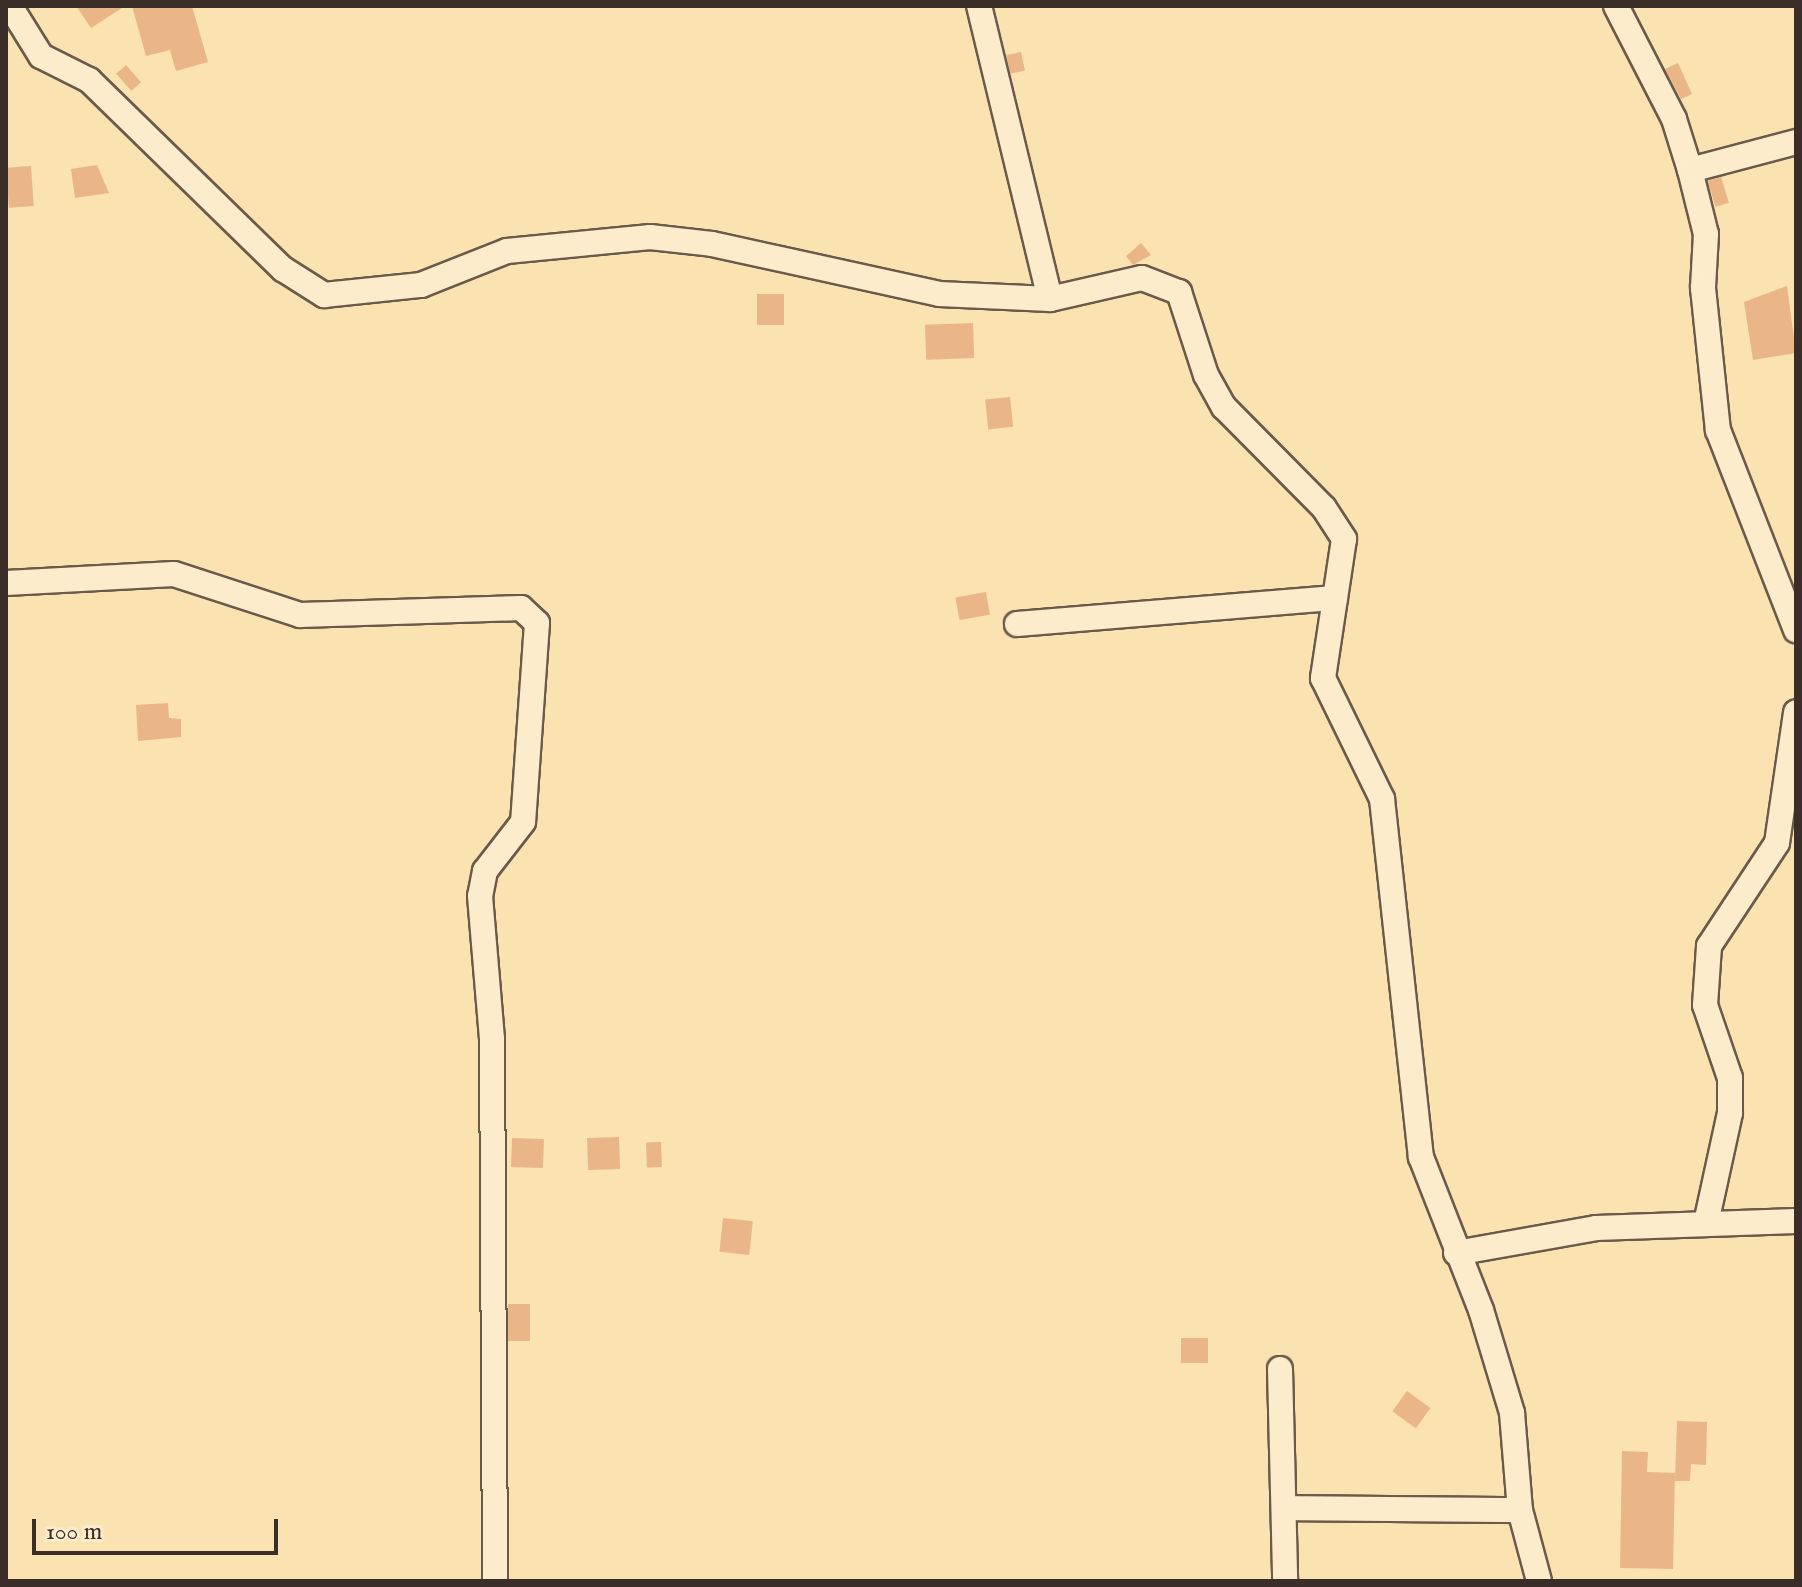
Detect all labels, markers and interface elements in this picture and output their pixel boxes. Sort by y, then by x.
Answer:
scale bar [36,1503,282,1553]
text: 100 m [46,1517,102,1548]

